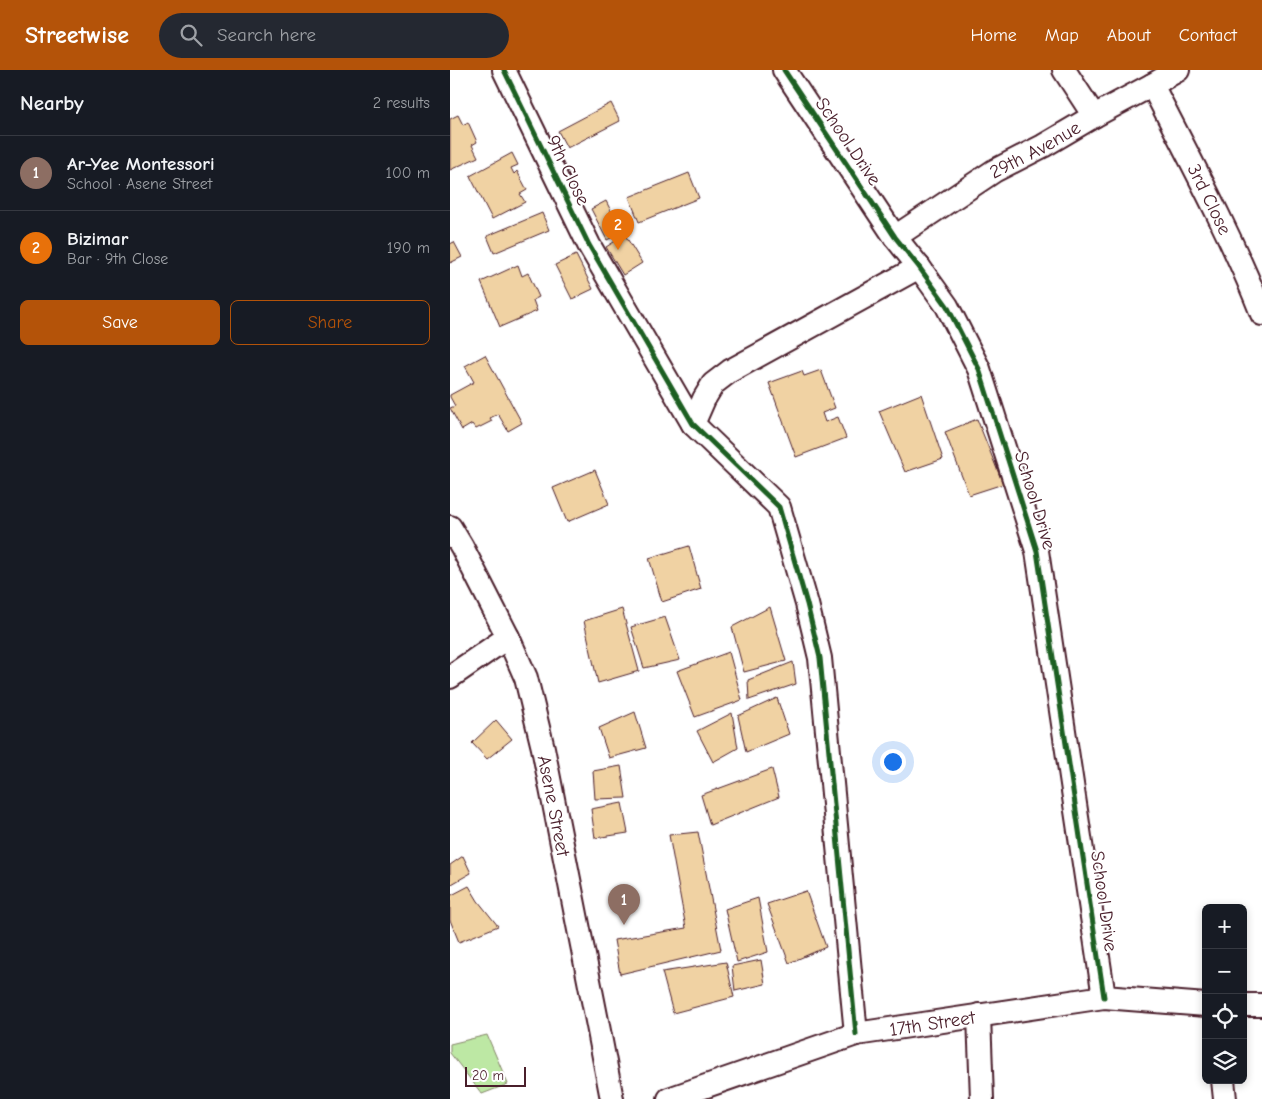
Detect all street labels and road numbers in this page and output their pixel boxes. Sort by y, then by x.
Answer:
street label: School Drive [811,93,886,190]
street label: 29th Avenue [986,117,1084,183]
street label: 9th Close [542,132,594,209]
street label: 3rd Close [1182,160,1236,238]
street label: School Drive [1010,449,1060,552]
street label: Asene Street [533,753,574,859]
street label: School Drive [1086,849,1122,953]
street label: 17th Street [888,1006,977,1041]

